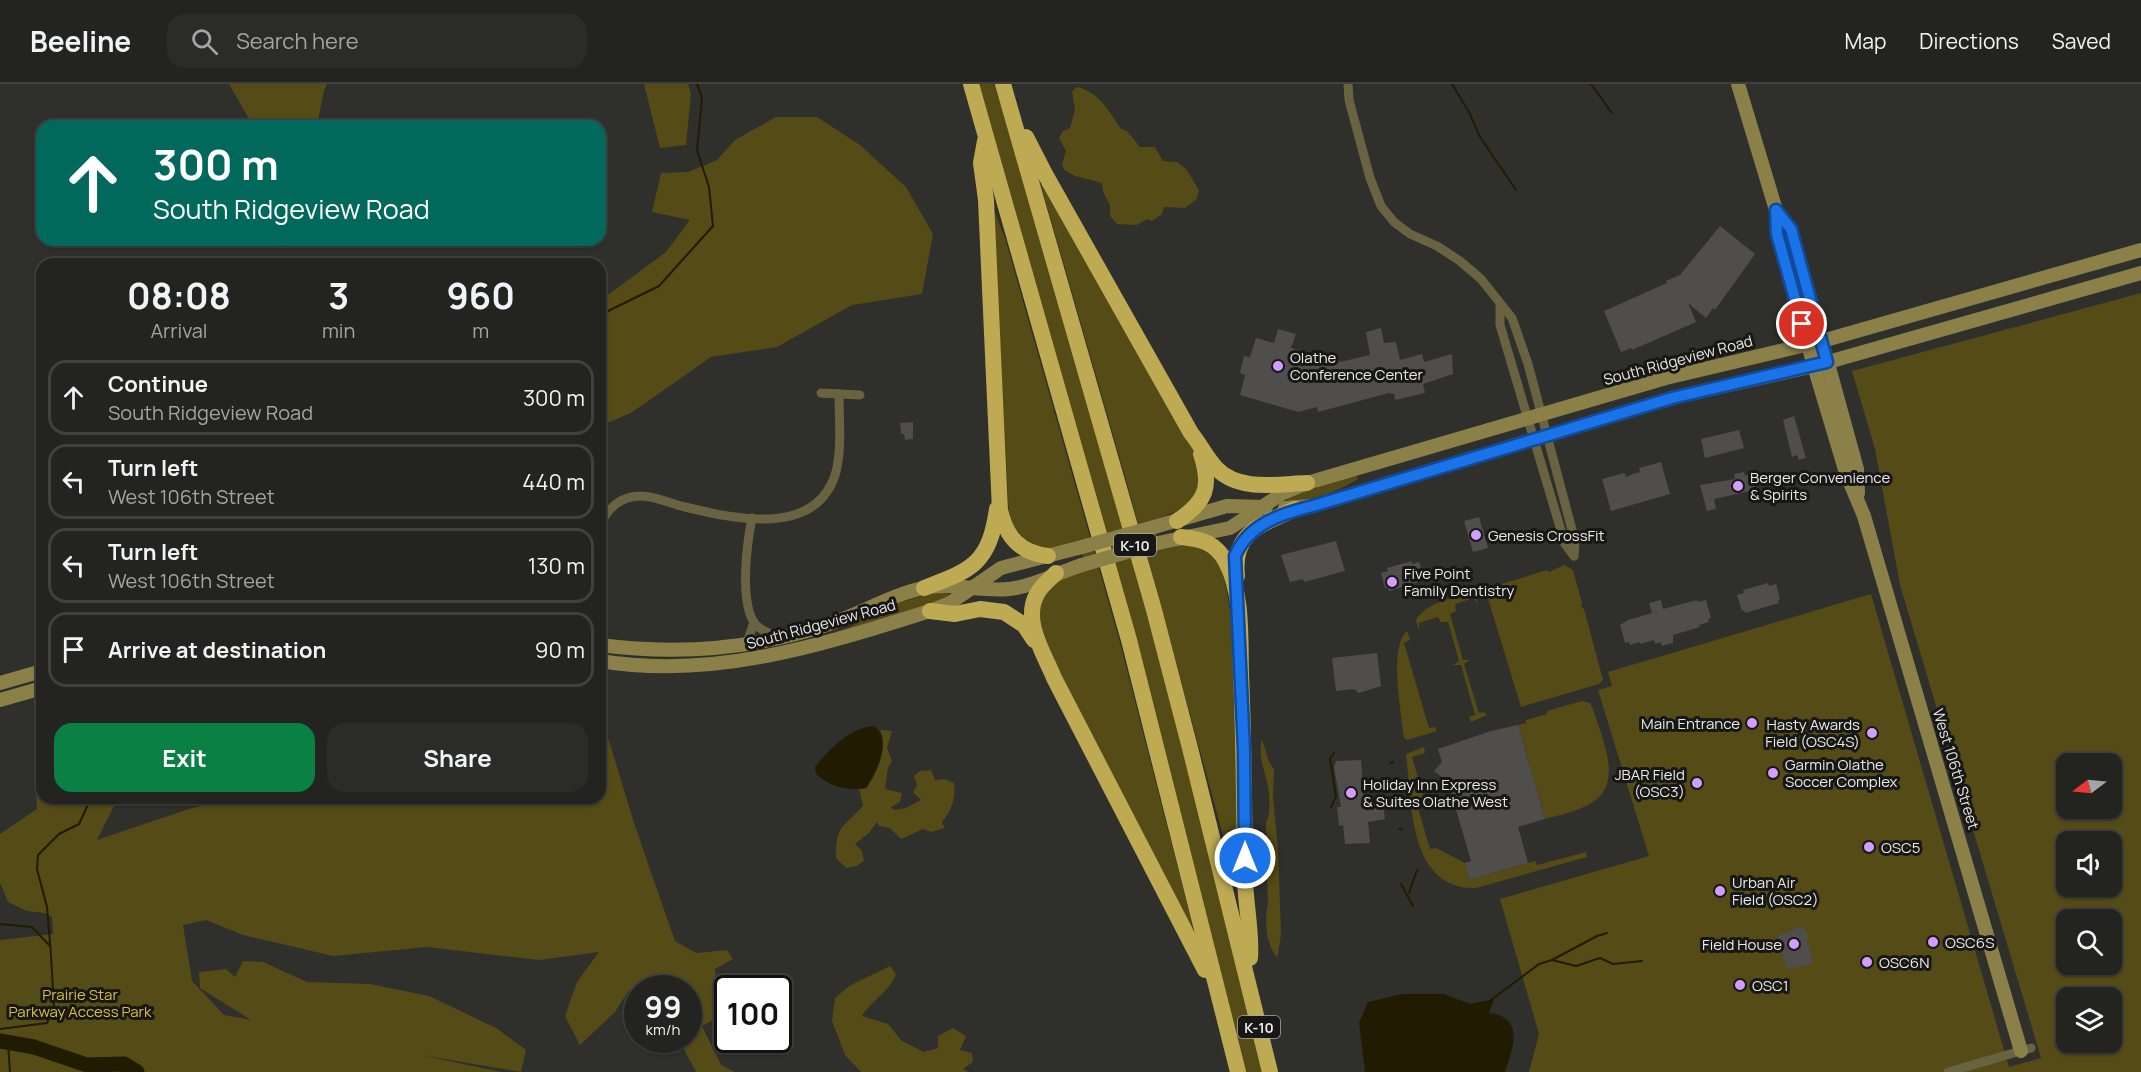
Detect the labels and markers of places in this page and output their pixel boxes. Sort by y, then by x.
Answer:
pin [1776,298,1827,349]
place label: Olathe Conference Center [1290,347,1423,385]
marker: Olathe Conference Center [1271,359,1285,373]
place label: Berger Convenience & Spirits [1750,467,1890,505]
marker: Berger Convenience & Spirits [1731,479,1745,493]
place label: Genesis CrossFit [1488,525,1605,546]
marker: Genesis CrossFit [1469,528,1483,542]
place label: Five Point Family Dentistry [1404,563,1514,601]
marker: Five Point Family Dentistry [1385,575,1399,589]
place label: Main Entrance [1641,713,1740,734]
place label: Hasty Awards Field (OSC4S) [1765,714,1860,752]
marker: Main Entrance [1745,716,1759,730]
marker: Hasty Awards Field (OSC4S) [1865,726,1879,740]
place label: Garmin Olathe Soccer Complex [1785,754,1898,792]
place label: JBAR Field (OSC3) [1615,764,1685,802]
marker: Garmin Olathe Soccer Complex [1766,766,1780,780]
place label: Holiday Inn Express & Suites Olathe West [1363,774,1508,812]
marker: JBAR Field (OSC3) [1690,776,1704,790]
marker: Holiday Inn Express & Suites Olathe West [1344,786,1358,800]
place label: OSC5 [1881,837,1921,858]
marker: OSC5 [1862,840,1876,854]
place label: Urban Air Field (OSC2) [1732,872,1819,910]
marker: Urban Air Field (OSC2) [1713,884,1727,898]
place label: OSC6S [1945,932,1994,953]
place label: Field House [1702,934,1782,955]
marker: OSC6S [1926,935,1940,949]
marker: Field House [1787,937,1801,951]
place label: OSC6N [1879,952,1929,973]
marker: OSC6N [1860,955,1874,969]
place label: OSC1 [1752,975,1789,996]
marker: OSC1 [1733,978,1747,992]

